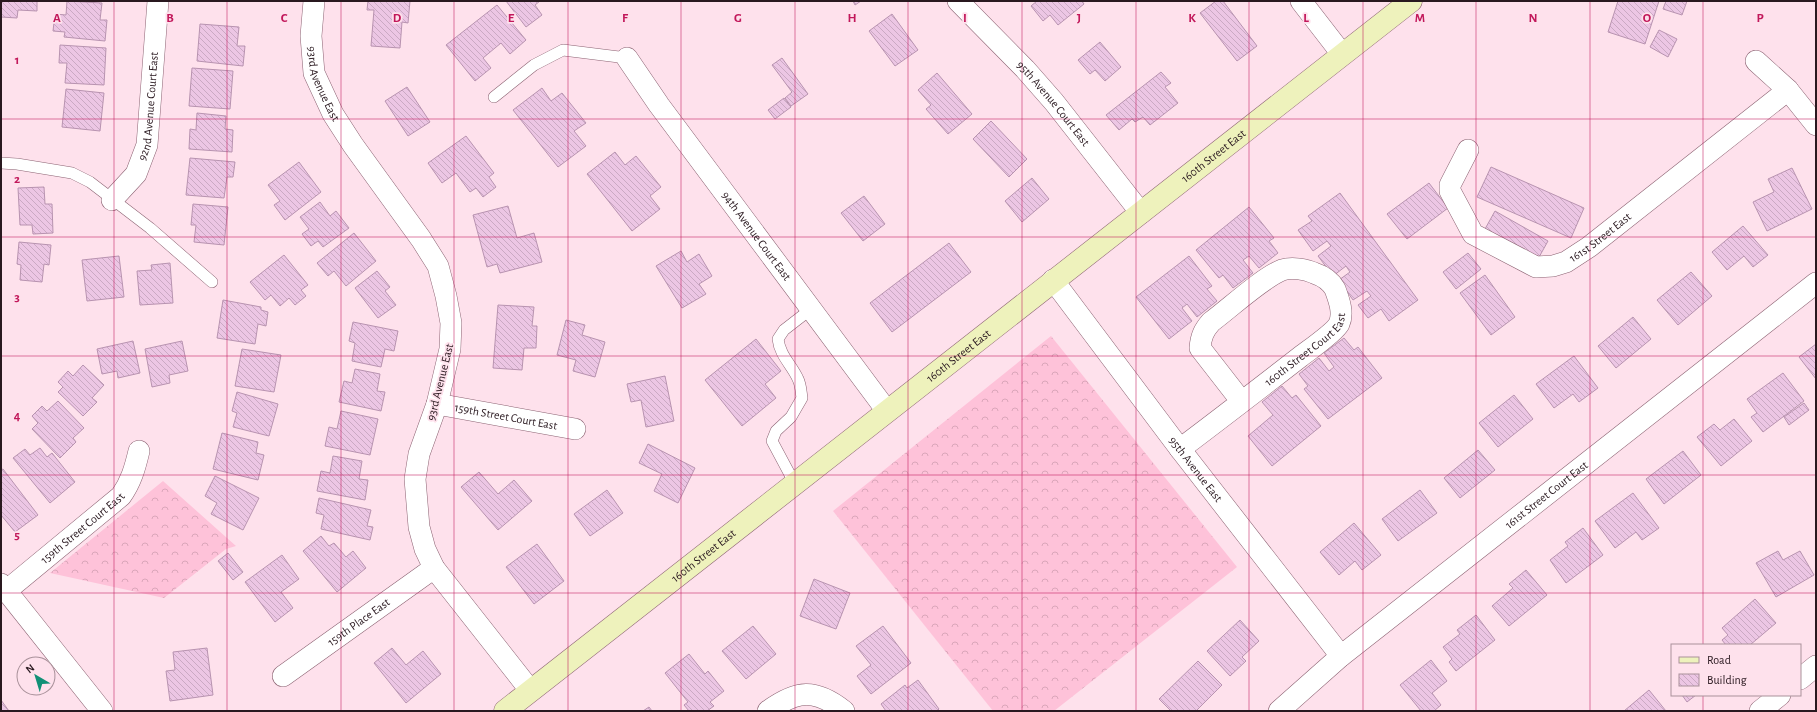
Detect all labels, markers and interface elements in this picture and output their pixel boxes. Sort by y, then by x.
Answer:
text: A [53,12,61,25]
text: B [166,12,174,25]
text: C [281,12,288,25]
text: D [393,12,402,25]
text: E [508,12,515,25]
text: F [622,12,629,25]
text: G [734,12,742,25]
text: H [847,12,857,25]
text: I [963,12,967,25]
text: J [1077,12,1081,25]
text: K [1188,12,1196,25]
text: L [1303,12,1309,25]
text: M [1415,12,1425,25]
text: N [1528,12,1538,25]
text: O [1643,12,1652,25]
text: P [1756,12,1764,25]
street label: 93rd Avenue East [306,46,342,123]
street label: 92nd Avenue Court East [136,51,160,162]
text: 1 [15,54,19,67]
street label: 95th Avenue Court East [1015,58,1092,148]
street label: 160th Street East [1179,127,1248,185]
text: 2 [14,173,20,186]
street label: 94th Avenue Court East [720,189,794,283]
street label: 161st Street East [1567,210,1633,264]
text: 3 [14,291,20,304]
street label: 160th Street Court East [1262,313,1347,388]
street label: 160th Street East [924,327,993,384]
street label: 93rd Avenue East [425,342,455,422]
street label: 159th Street Court East [454,401,558,432]
text: 4 [14,410,21,423]
street label: 95th Avenue East [1167,434,1225,504]
street label: 161st Street Court East [1503,459,1590,531]
street label: 159th Street Court East [38,491,127,566]
street label: 160th Street East [669,527,738,584]
text: 5 [14,529,20,542]
street label: 159th Place East [325,596,392,648]
legend [1671,644,1801,696]
text: Road [1707,654,1731,666]
north arrow [16,656,56,696]
text: N [24,662,37,675]
text: Building [1707,674,1747,686]

